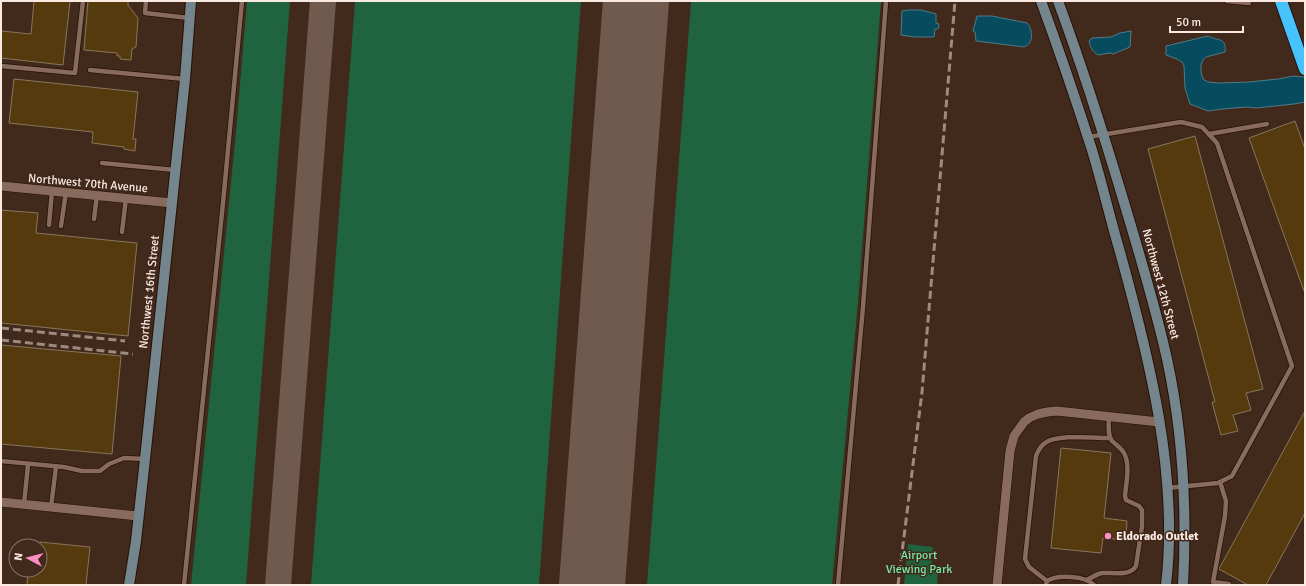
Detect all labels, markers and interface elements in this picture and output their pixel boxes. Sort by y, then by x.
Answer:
scale bar [1170,8,1243,34]
text: 50 m [1176,15,1201,30]
street label: Northwest 70th Avenue [27,171,148,196]
street label: Northwest 12th Street [1139,227,1182,341]
street label: Northwest 16th Street [136,235,163,349]
place label: Eldorado Outlet [1116,529,1199,544]
marker: Eldorado Outlet [1103,531,1113,541]
north arrow [8,538,48,578]
park label: Airport Viewing Park [886,548,952,577]
text: N [12,552,25,561]

